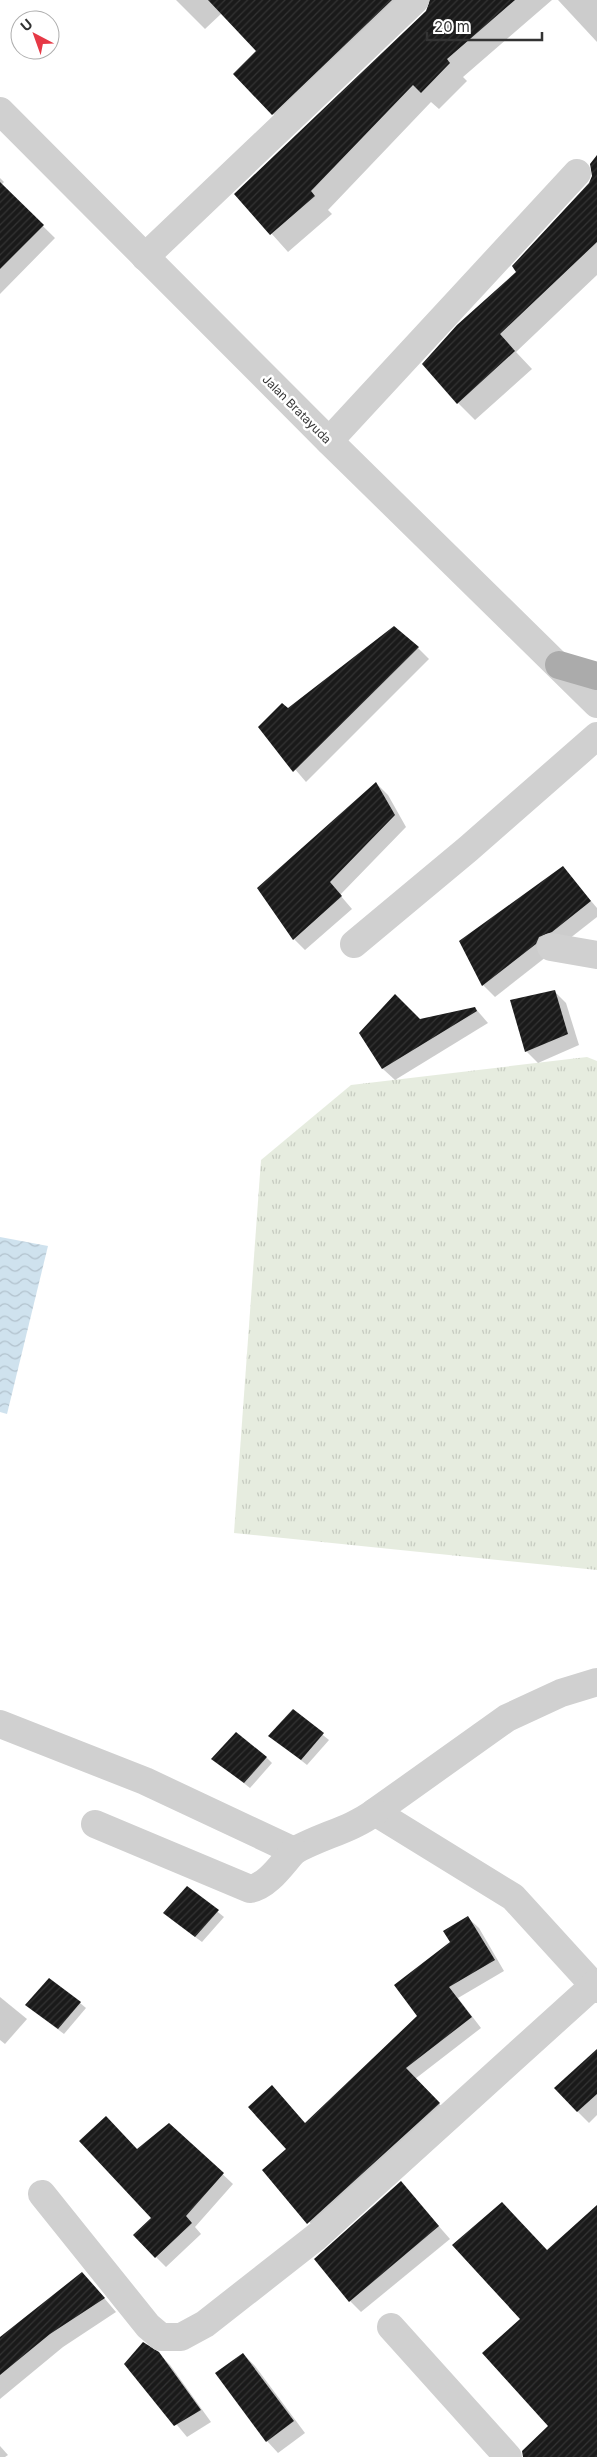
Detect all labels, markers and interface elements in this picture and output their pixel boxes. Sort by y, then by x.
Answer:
north arrow [10,10,60,60]
scale bar [427,10,542,42]
text: U [17,15,36,35]
text: 20 m [434,17,470,36]
street label: Jalan Bratayuda [259,371,335,447]

